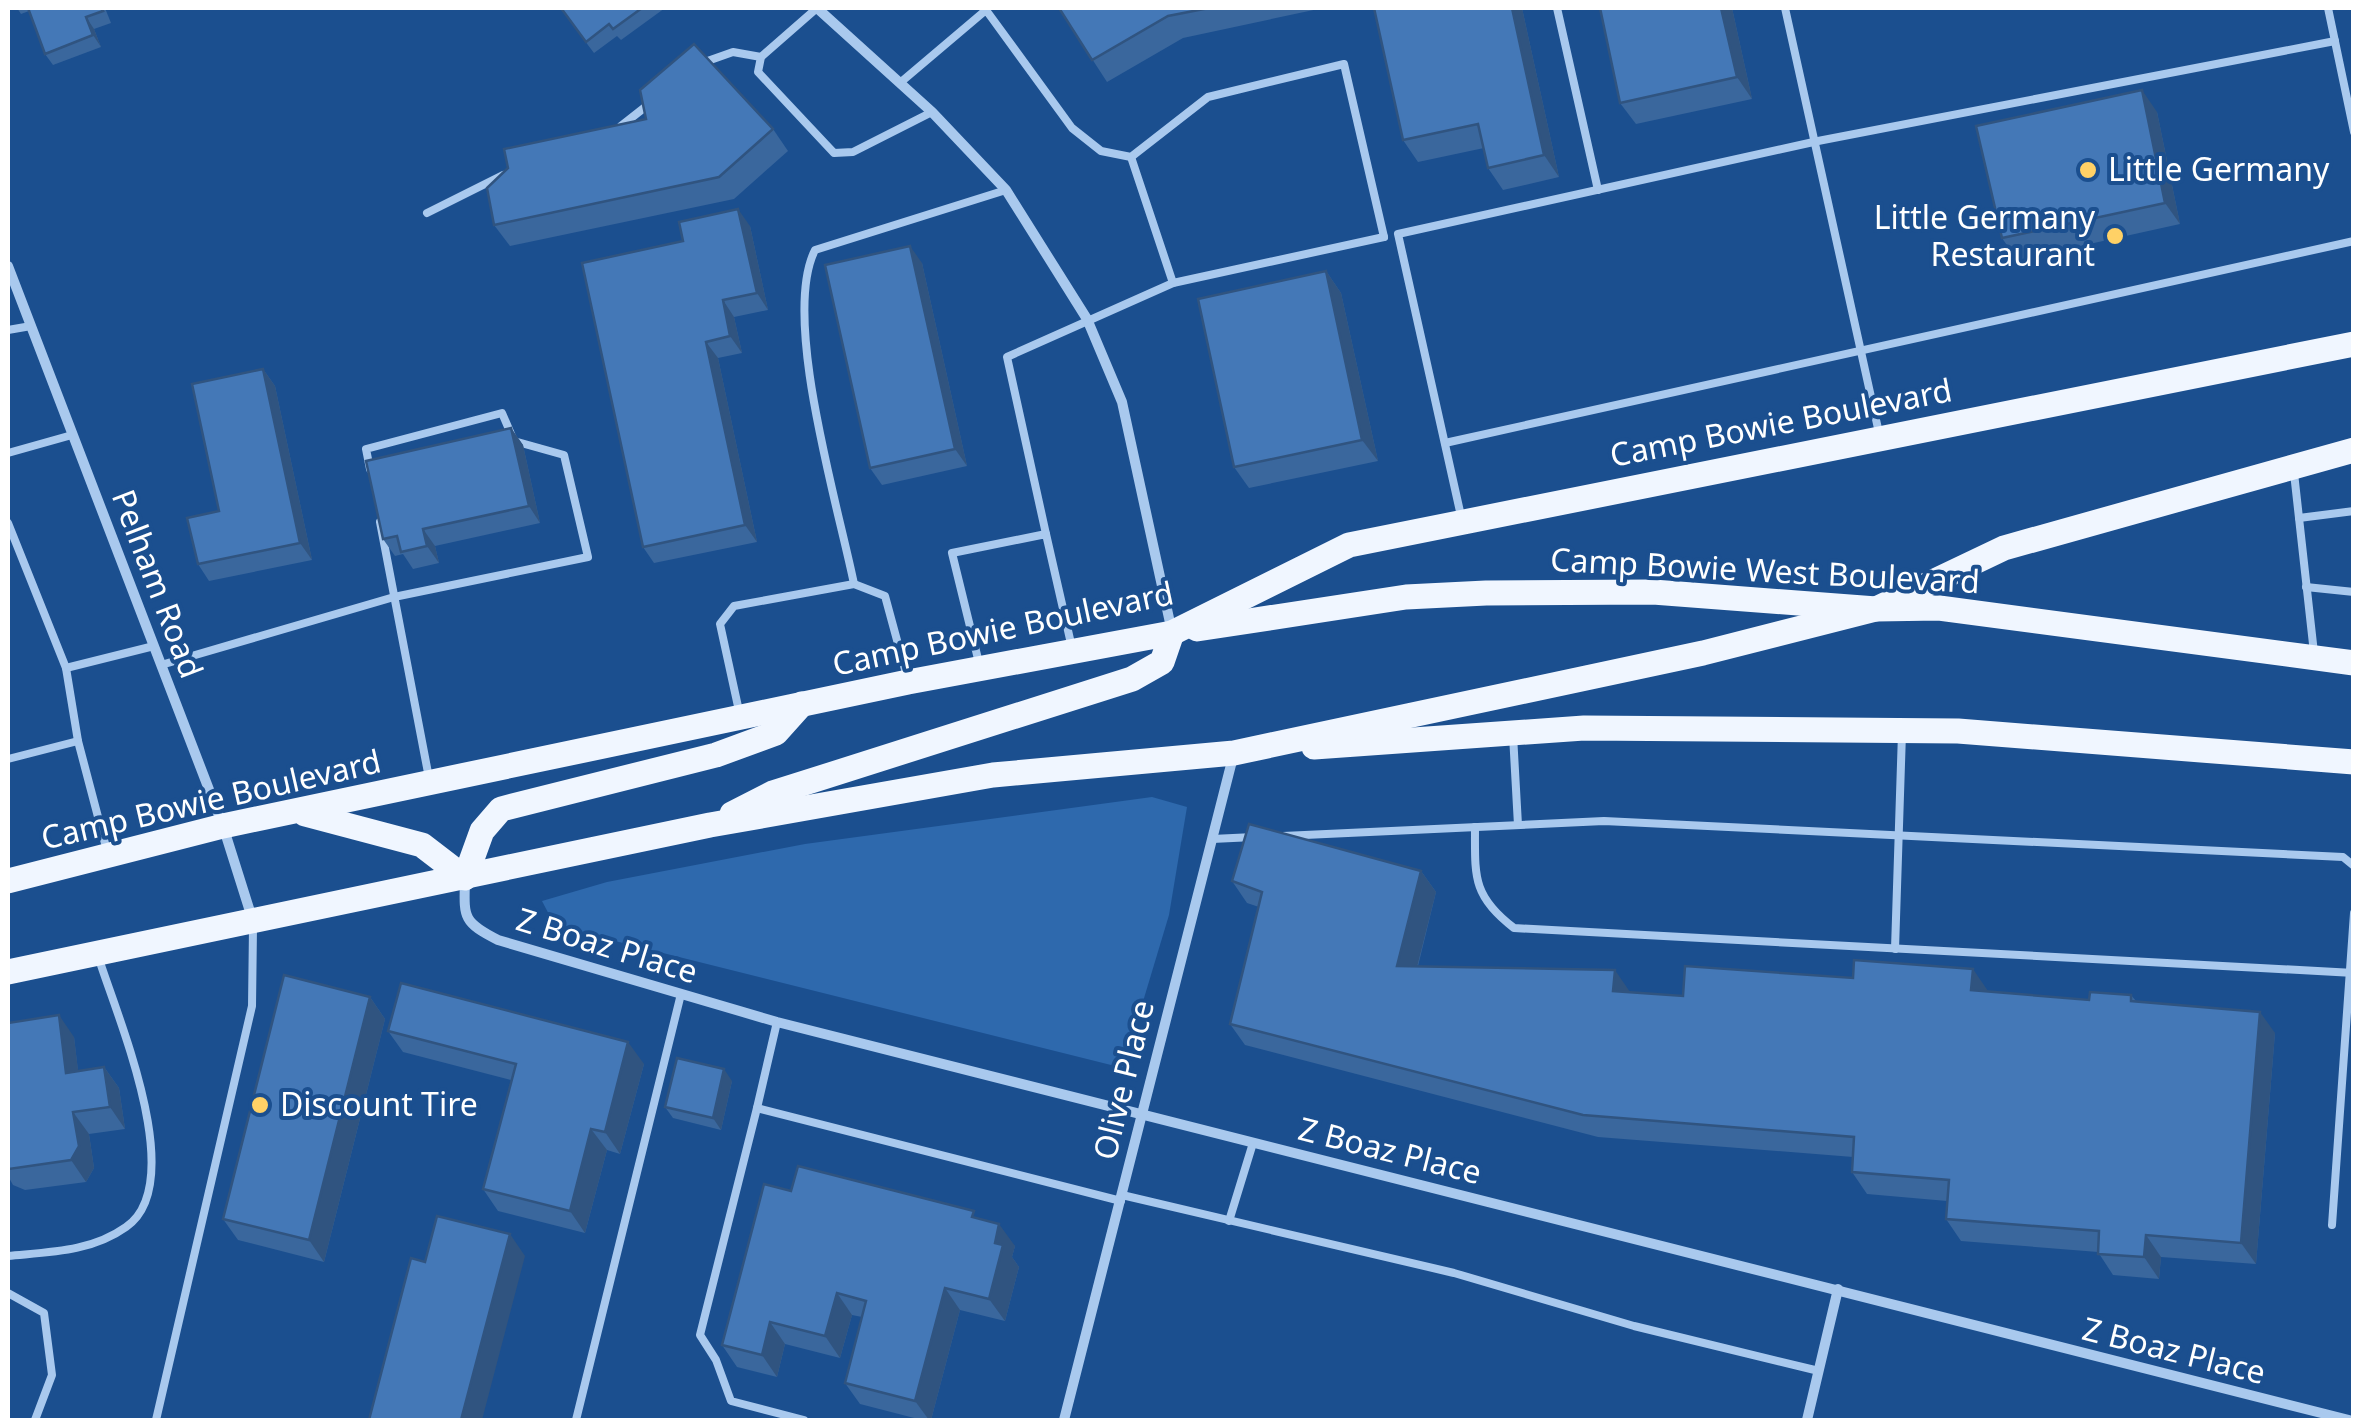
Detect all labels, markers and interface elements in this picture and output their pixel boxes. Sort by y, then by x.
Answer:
place label: Little Germany [2108,147,2330,190]
marker: Little Germany [2077,159,2099,181]
place label: Little Germany Restaurant [1874,195,2096,275]
marker: Little Germany Restaurant [2104,225,2126,247]
street label: Camp Bowie Boulevard [1606,367,1955,476]
street label: Pelham Road [103,483,214,684]
street label: Camp Bowie West Boulevard [1549,537,1981,602]
street label: Camp Bowie Boulevard [828,570,1177,685]
street label: Camp Bowie Boulevard [37,739,385,859]
street label: Z Boaz Place [512,897,703,992]
street label: Olive Place [1082,995,1163,1164]
place label: Discount Tire [280,1082,478,1125]
marker: Discount Tire [249,1094,271,1116]
street label: Z Boaz Place [1294,1106,1486,1193]
street label: Z Boaz Place [2078,1306,2270,1393]

